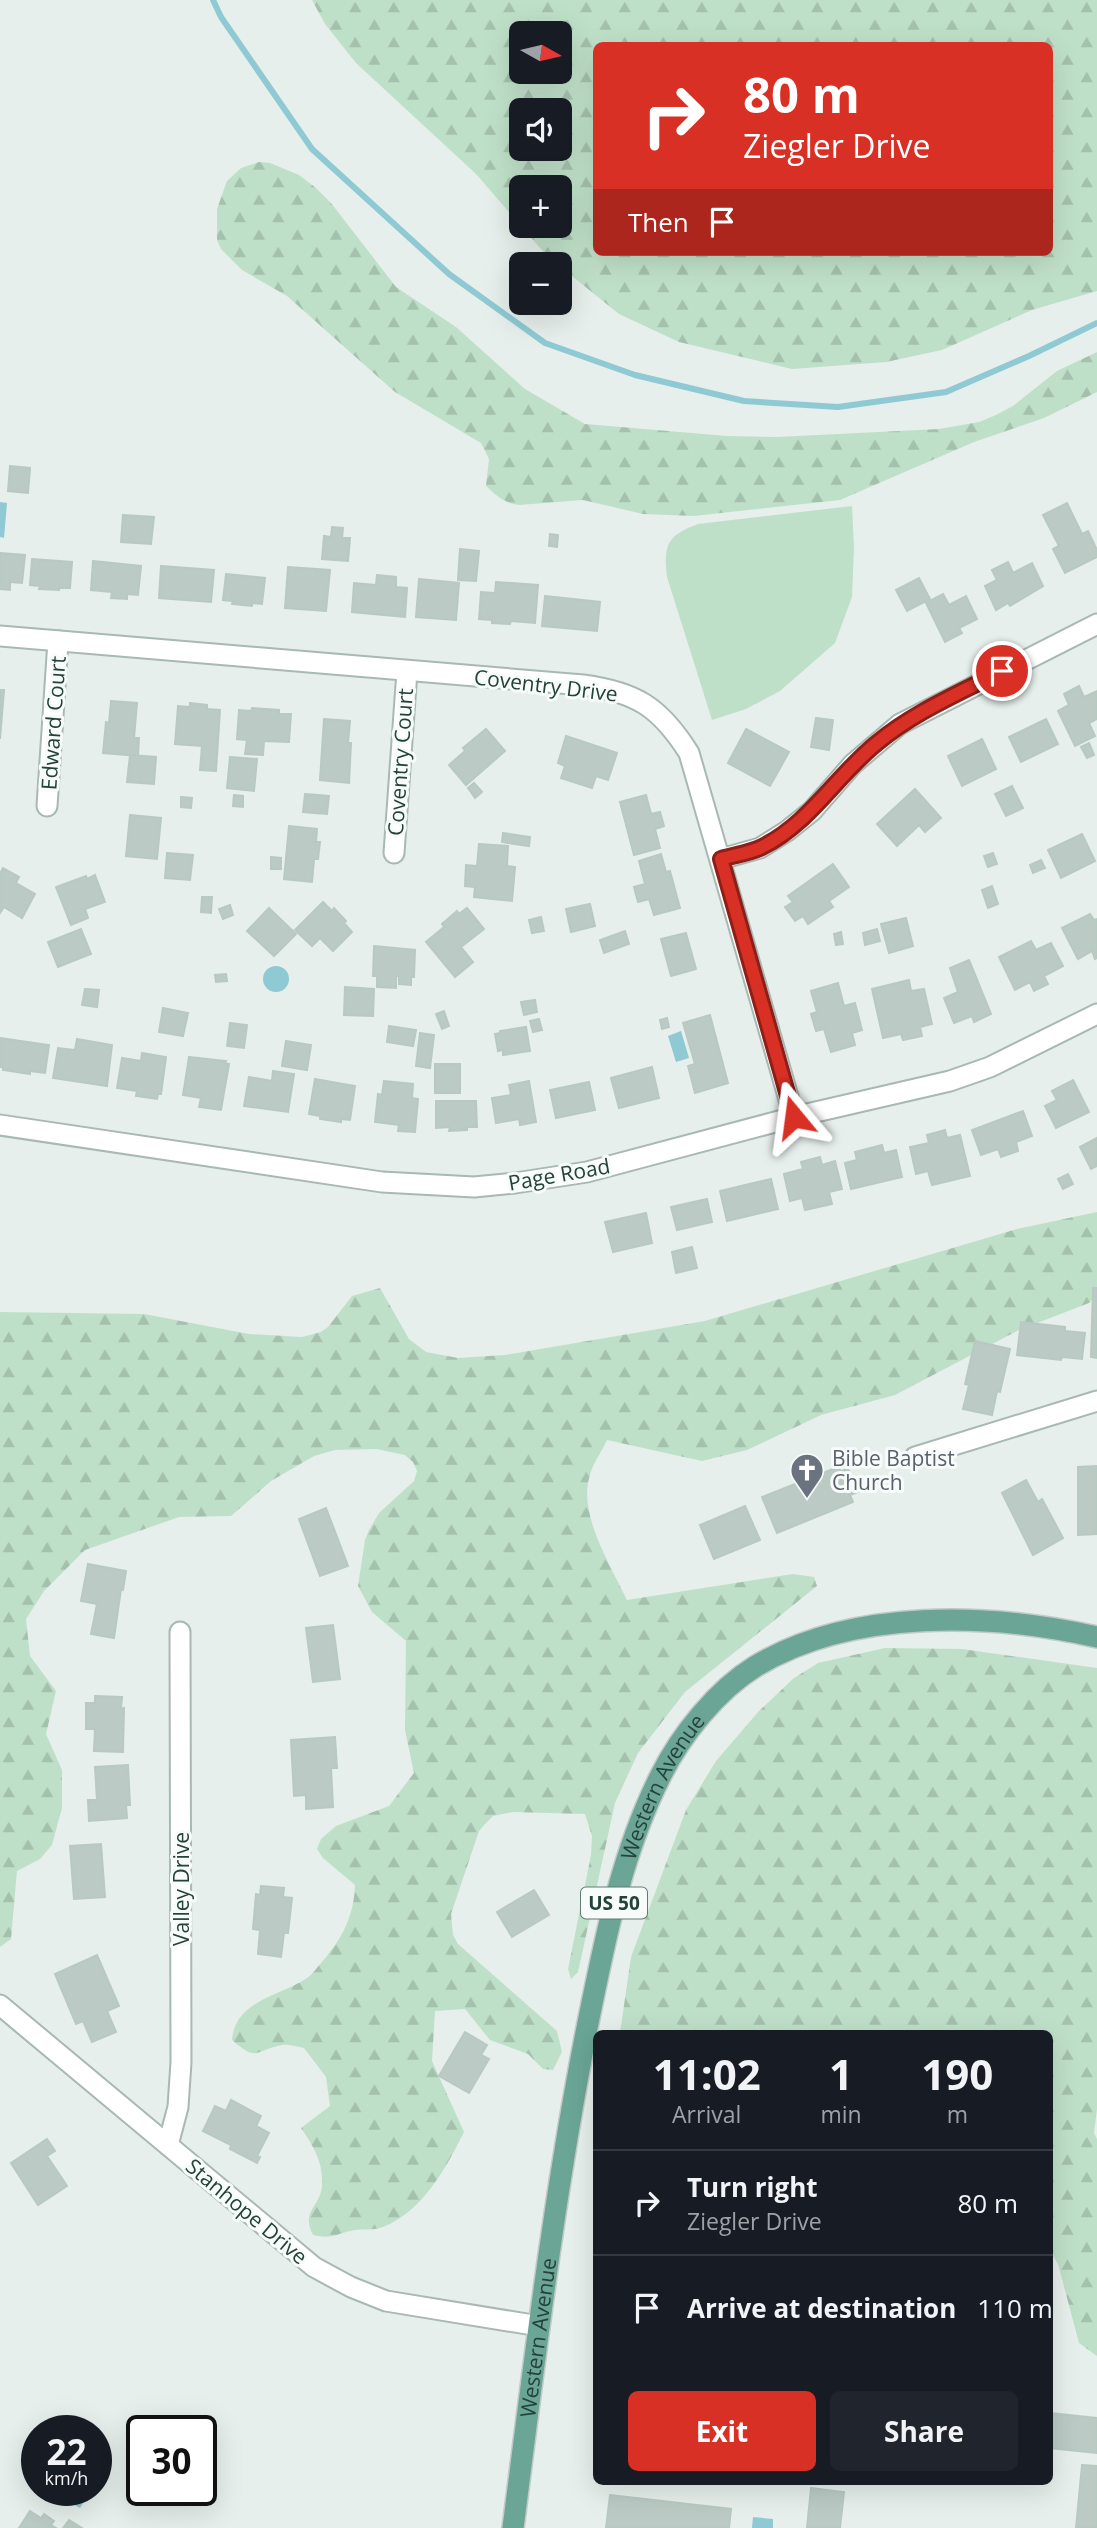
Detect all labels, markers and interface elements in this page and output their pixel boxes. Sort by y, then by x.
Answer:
north arrow [509,21,572,84]
map controls [509,21,572,315]
text: 80 m [743,61,860,127]
icon: right [628,70,719,161]
button: sound [509,98,572,161]
text: Ziegler Drive [743,124,931,167]
button: + [509,175,572,238]
icon: arrive [703,203,741,241]
text: Then [628,204,689,240]
button: − [509,252,572,315]
pin [972,641,1032,701]
icon: arrive [983,652,1021,690]
street label: Edward Court [34,655,72,791]
street label: Coventry Drive [473,662,619,708]
street label: Coventry Court [381,687,419,837]
position arrow [757,1080,831,1154]
street label: Page Road [506,1151,612,1197]
place label: Bible Baptist Church [832,1444,955,1496]
church icon: Bible Baptist Church [788,1451,826,1500]
street label: Western Avenue [614,1708,711,1863]
street label: Valley Drive [167,1832,195,1946]
road number: US 50 [581,1887,647,1918]
text: 11:02 [653,2045,761,2102]
text: 1 [829,2045,853,2102]
text: 190 [921,2045,993,2102]
text: Arrival [672,2098,741,2130]
text: min [820,2098,862,2130]
text: m [947,2098,968,2130]
street label: Stanhope Drive [180,2152,314,2270]
text: Turn right [687,2169,818,2205]
icon: right [628,2184,666,2222]
text: 80 m [957,2185,1018,2221]
text: Ziegler Drive [687,2205,822,2237]
street label: Western Avenue [513,2256,562,2419]
icon: arrive [628,2289,666,2327]
text: Arrive at destination [687,2290,956,2326]
text: 110 m [977,2290,1053,2326]
button: Exit [628,2391,816,2471]
button: Share [830,2391,1018,2471]
speed limit sign: 30 [126,2415,217,2506]
text: 22 [46,2428,87,2475]
text: km/h [45,2466,88,2490]

